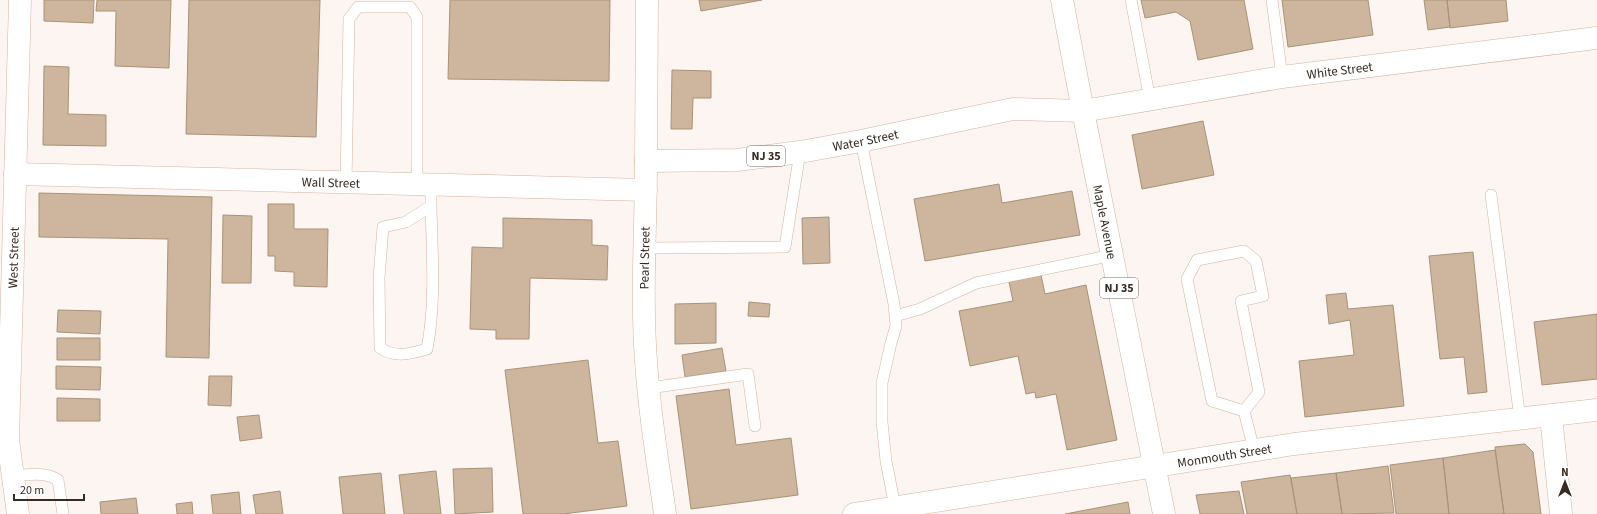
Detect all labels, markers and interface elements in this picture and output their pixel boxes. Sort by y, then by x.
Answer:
street label: White Street [1306,58,1374,84]
street label: Water Street [831,125,901,156]
road number: NJ 35 [747,146,785,166]
street label: Wall Street [301,173,361,193]
street label: Maple Avenue [1088,183,1121,261]
street label: West Street [4,226,24,289]
street label: Pearl Street [635,226,655,290]
road number: NJ 35 [1100,278,1138,298]
street label: Monmouth Street [1176,440,1274,472]
north arrow [1545,462,1585,502]
text: N [1561,465,1569,480]
scale bar [14,476,84,502]
text: 20 m [20,482,44,499]

